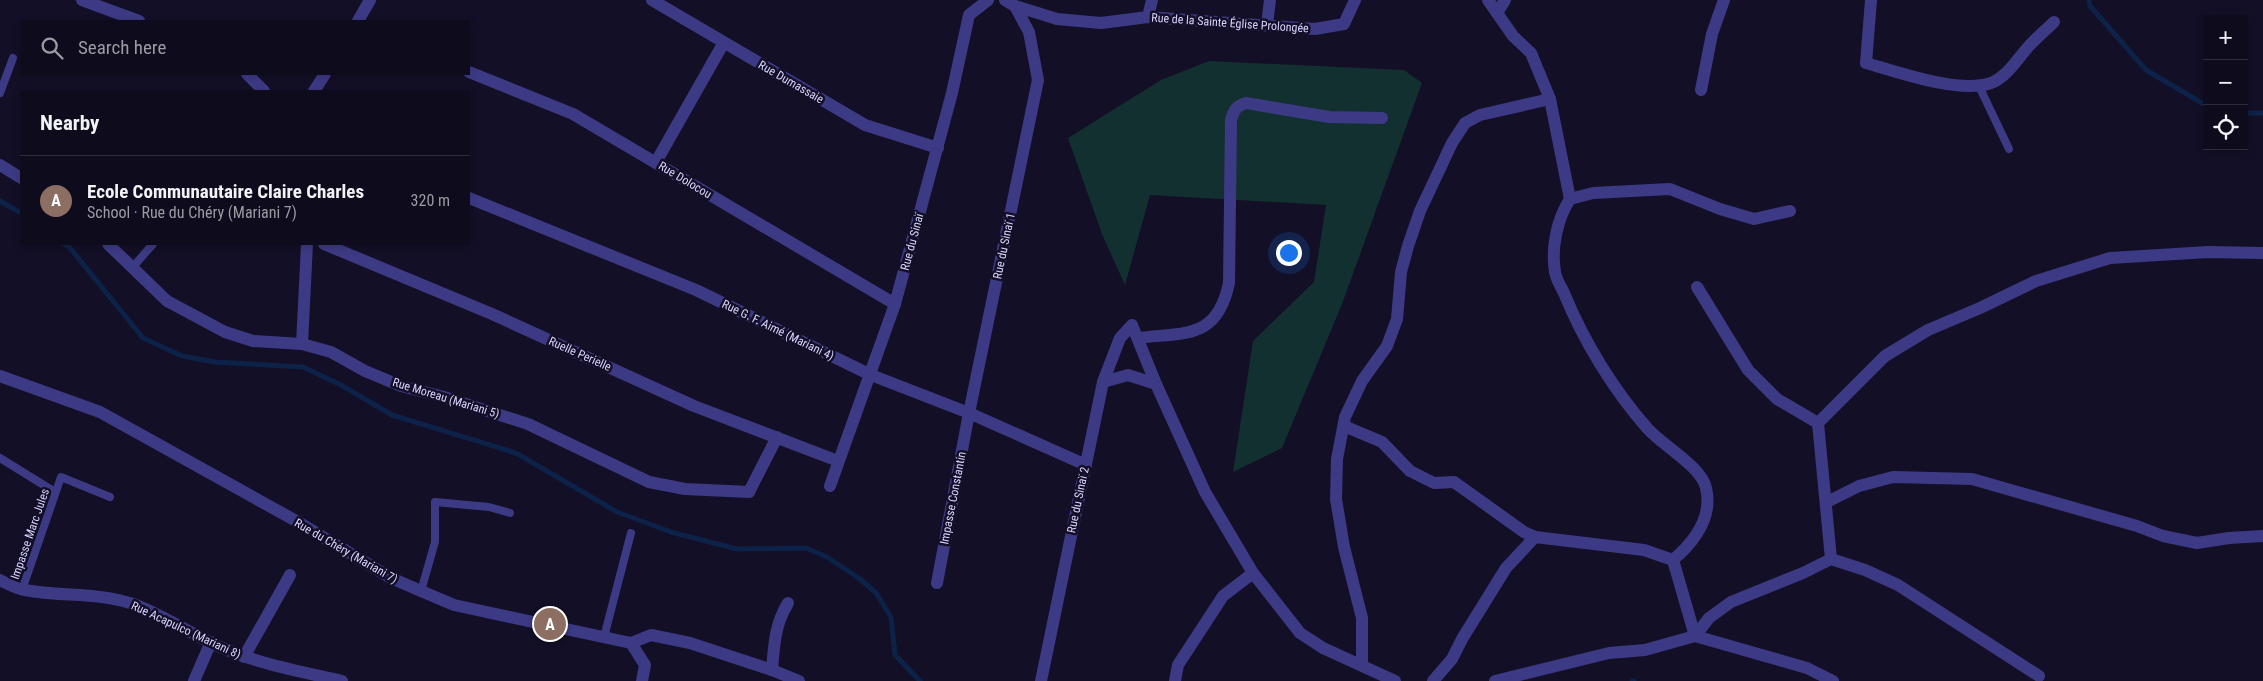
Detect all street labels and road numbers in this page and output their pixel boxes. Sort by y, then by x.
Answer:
street label: Rue de la Sainte Église Prolongée [1151,10,1310,36]
street label: Rue Dumassaie [756,58,826,107]
street label: Rue Dolocou [656,159,714,201]
street label: Rue du Sinaï [898,211,927,272]
street label: Rue du Sinaï 1 [990,212,1018,280]
street label: Rue G. F. Aimé (Mariani 4) [720,297,836,363]
street label: Ruelle Perielle [547,334,614,374]
street label: Rue Moreau (Mariani 5) [391,375,501,421]
street label: Impasse Constantin [937,450,969,546]
street label: Rue du Sinaï 2 [1064,466,1092,534]
street label: Impasse Marc Jules [8,487,52,581]
street label: Rue du Chéry (Mariani 7) [292,516,400,586]
street label: Rue Acapulco (Mariani 8) [129,598,243,662]

